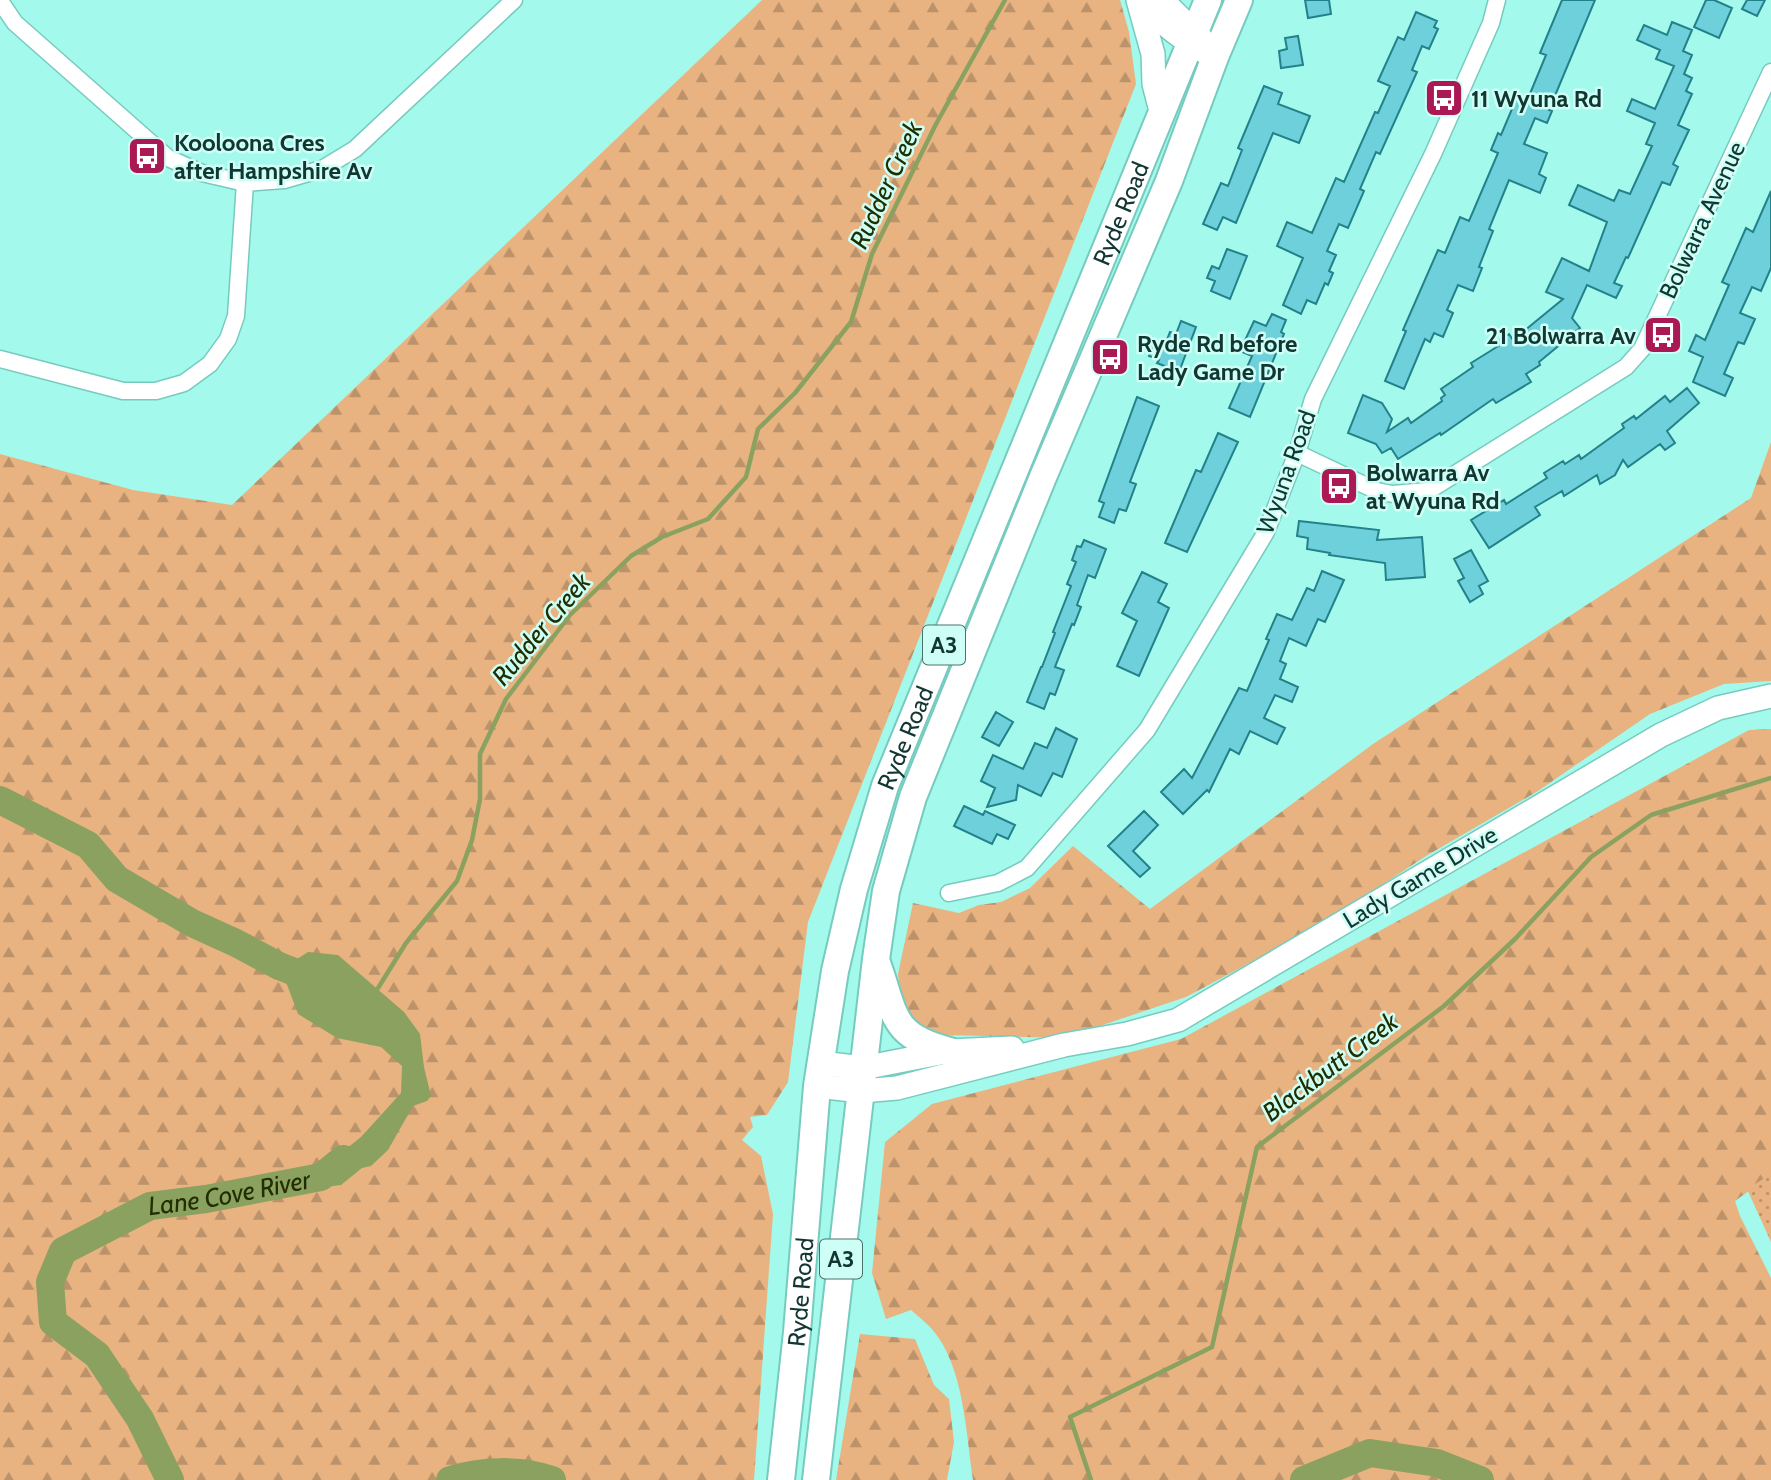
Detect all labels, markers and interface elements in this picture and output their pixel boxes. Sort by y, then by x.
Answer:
bus stop icon: 11 Wyuna Rd [1423,77,1465,119]
place label: 11 Wyuna Rd [1471,84,1602,113]
water label: Rudder Creek [843,115,930,254]
place label: Kooloona Cres after Hampshire Av [174,128,372,185]
bus stop icon: Kooloona Cres after Hampshire Av [126,135,168,177]
street label: Bolwarra Avenue [1653,137,1751,303]
street label: Ryde Road [1086,157,1155,269]
bus stop icon: 21 Bolwarra Av [1642,314,1684,356]
place label: 21 Bolwarra Av [1486,321,1636,350]
place label: Ryde Rd before Lady Game Dr [1137,329,1297,386]
bus stop icon: Ryde Rd before Lady Game Dr [1089,336,1131,378]
street label: Wyuna Road [1250,406,1322,538]
place label: Bolwarra Av at Wyuna Rd [1366,458,1499,515]
bus stop icon: Bolwarra Av at Wyuna Rd [1318,465,1360,507]
water label: Rudder Creek [485,566,598,692]
road number: A3 [923,625,965,664]
street label: Ryde Road [871,682,939,794]
street label: Lady Game Drive [1338,820,1502,934]
water label: Blackbutt Creek [1256,1005,1405,1128]
water label: Lane Cove River [146,1163,314,1222]
street label: Ryde Road [781,1236,819,1348]
road number: A3 [820,1240,862,1278]

